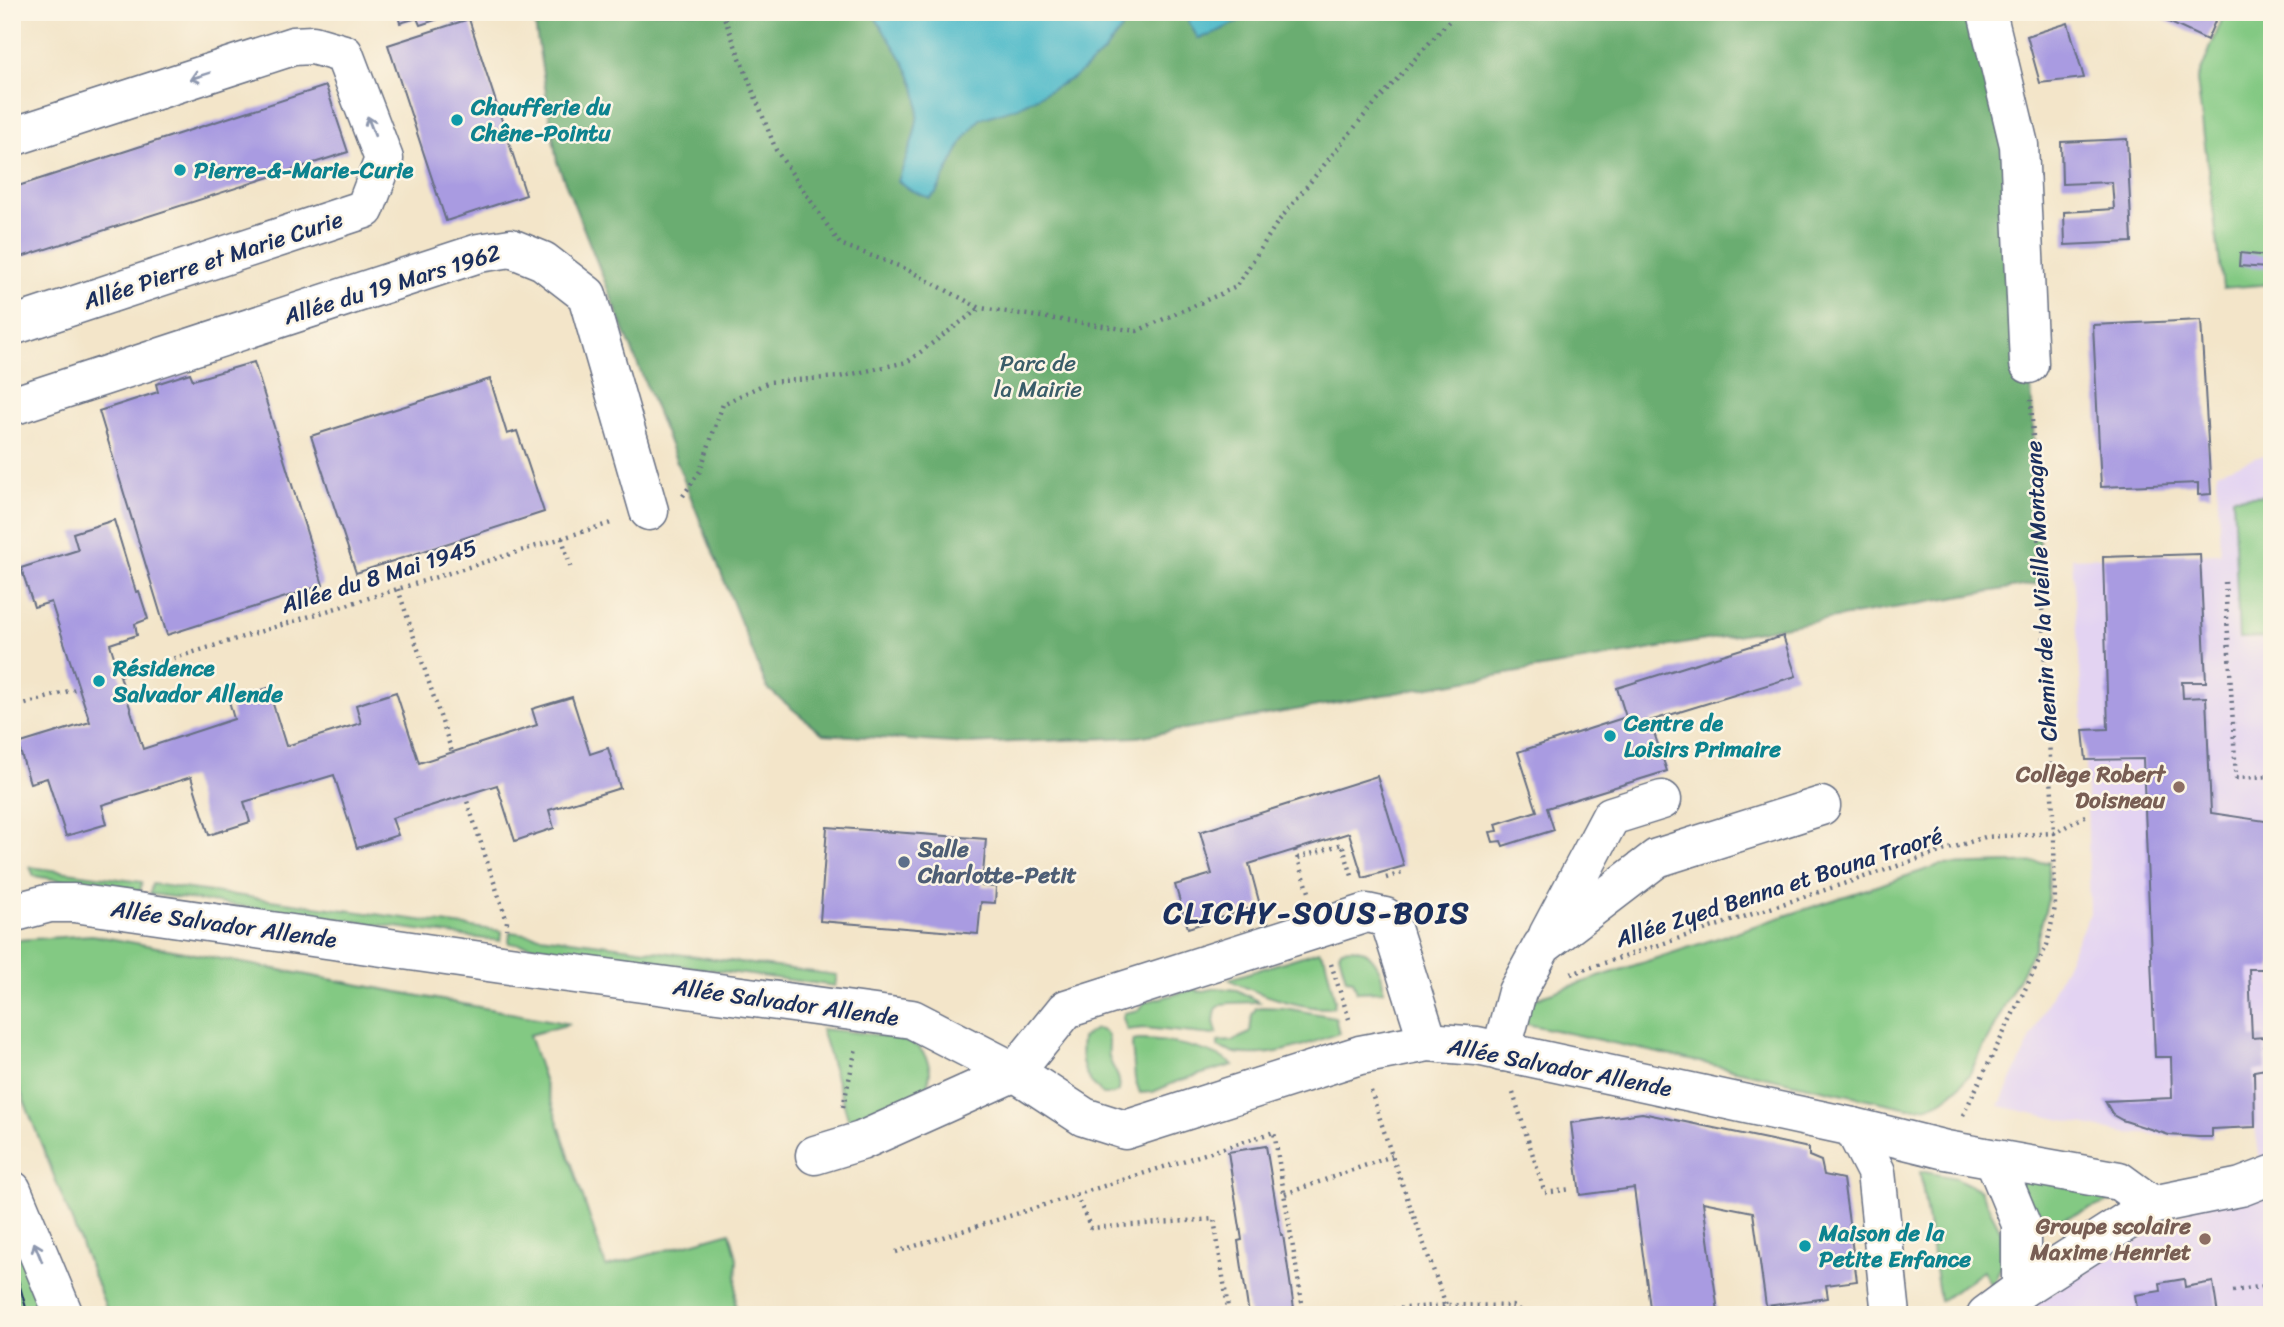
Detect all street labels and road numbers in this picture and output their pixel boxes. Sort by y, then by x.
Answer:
street label: Allée Pierre et Marie Curie [77,199,349,322]
street label: Allée du 19 Mars 1962 [278,232,506,337]
street label: Chemin de la Vieille Montagne [2013,439,2070,742]
street label: Allée du 8 Mai 1945 [275,527,482,626]
street label: Allée Zyed Benna et Bouna Traoré [1609,815,1948,960]
street label: Allée Salvador Allende [107,888,339,961]
street label: Allée Salvador Allende [669,966,901,1039]
street label: Allée Salvador Allende [1443,1025,1675,1109]

